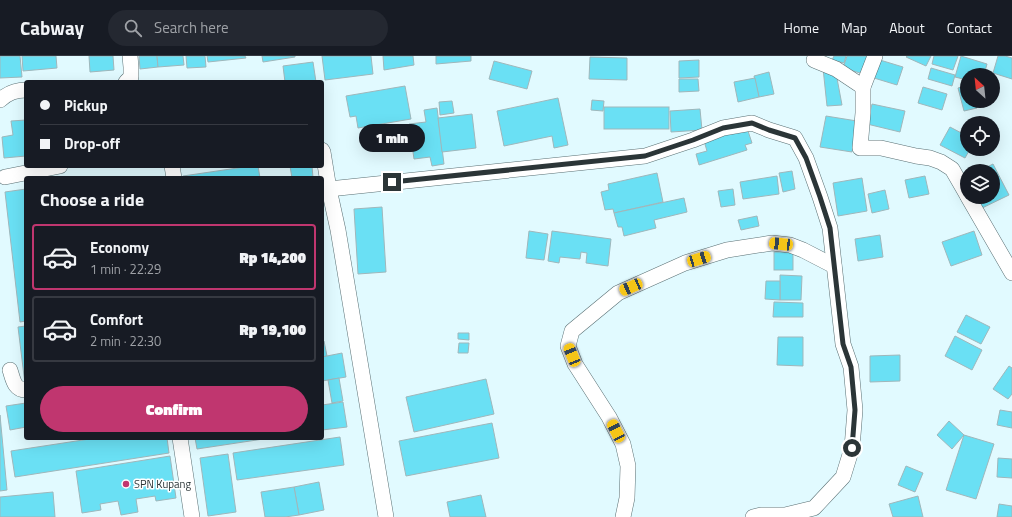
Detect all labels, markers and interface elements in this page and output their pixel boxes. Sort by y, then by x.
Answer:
search box [108,10,388,46]
text: Cabway [20,13,84,42]
text: Search here [154,16,229,39]
icon: search [122,17,144,39]
text: Home [784,17,819,38]
text: Map [841,17,867,38]
text: About [889,17,925,38]
text: Contact [947,17,992,38]
north arrow [960,68,1000,108]
map controls [960,68,1000,204]
text: Pickup [64,94,108,117]
button: locate [960,116,1000,156]
callout: 1 min [359,124,425,152]
text: 1 min [376,128,408,148]
text: Drop-off [64,132,120,155]
button: layers [960,164,1000,204]
route end [383,173,401,191]
text: Choose a ride [40,186,144,213]
text: Economy [90,236,149,259]
car [768,237,794,251]
icon: car [42,239,78,275]
text: Rp 14,200 [239,246,306,269]
car [686,250,712,268]
text: 1 min · 22:29 [90,259,161,279]
car [618,277,644,297]
text: Comfort [90,308,143,331]
icon: car [42,311,78,347]
text: Rp 19,100 [239,318,306,341]
text: 2 min · 22:30 [90,331,161,351]
car [562,342,582,368]
button: Confirm [40,386,308,432]
car [605,418,627,444]
route start [843,439,861,457]
place label: SPN Kupang [134,476,192,492]
marker: SPN Kupang [121,479,131,489]

